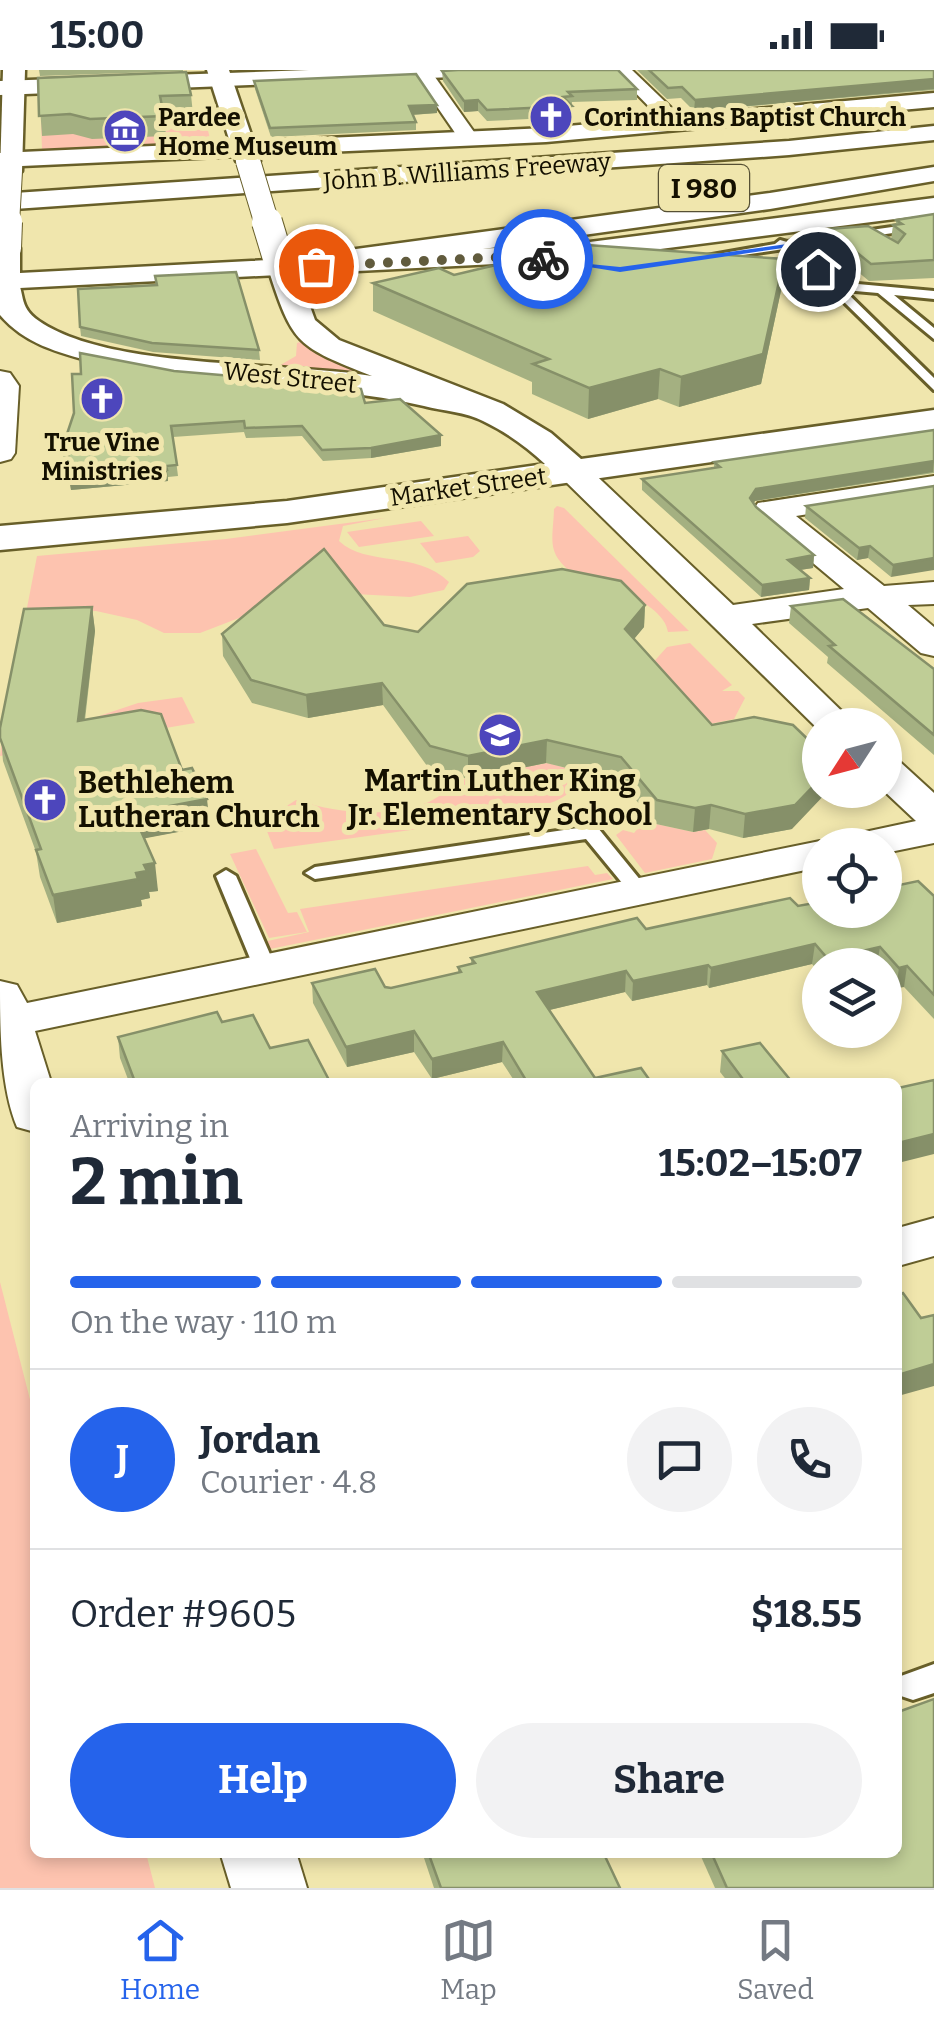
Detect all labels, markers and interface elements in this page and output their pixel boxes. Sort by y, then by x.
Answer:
text: 15:00 [50,12,144,58]
church icon: Corinthians Baptist Church [528,94,574,140]
place label: Pardee Home Museum [158,103,337,162]
place label: Corinthians Baptist Church [584,103,906,133]
museum icon: Pardee Home Museum [102,108,148,154]
street label: John B. Williams Freeway [321,147,613,197]
road number: I 980 [659,165,749,211]
courier [493,209,593,309]
pin [274,224,359,309]
pin [776,227,861,312]
icon: bike [516,232,571,287]
icon: bag [289,239,344,294]
icon: home [791,242,846,297]
street label: West Street [222,356,358,400]
church icon: True Vine Ministries [79,376,125,422]
place label: True Vine Ministries [41,428,163,487]
street label: Market Street [388,461,548,513]
north arrow [802,708,902,808]
map controls [802,708,902,1048]
school or university icon: Martin Luther King Jr. Elementary School [477,712,523,758]
place label: Martin Luther King Jr. Elementary School [346,763,652,833]
place label: Bethlehem Lutheran Church [78,765,319,835]
church icon: Bethlehem Lutheran Church [22,777,68,823]
button: locate [802,828,902,928]
button: layers [802,948,902,1048]
text: Arriving in [70,1107,229,1145]
text: 15:02–15:07 [659,1140,862,1186]
text: 2 min [70,1143,243,1221]
text: On the way · 110 m [70,1303,336,1341]
button: chat [627,1407,732,1512]
button: phone [757,1407,862,1512]
text: Jordan [200,1417,320,1463]
text: J [116,1436,129,1482]
text: Courier · 4.8 [200,1463,377,1501]
text: Order #9605 [70,1591,296,1637]
text: $18.55 [751,1591,862,1637]
button: Help [70,1723,456,1838]
button: Share [476,1723,862,1838]
tab: Home [120,1913,200,2006]
tab: Map [440,1913,497,2006]
tab: Saved [737,1913,814,2006]

